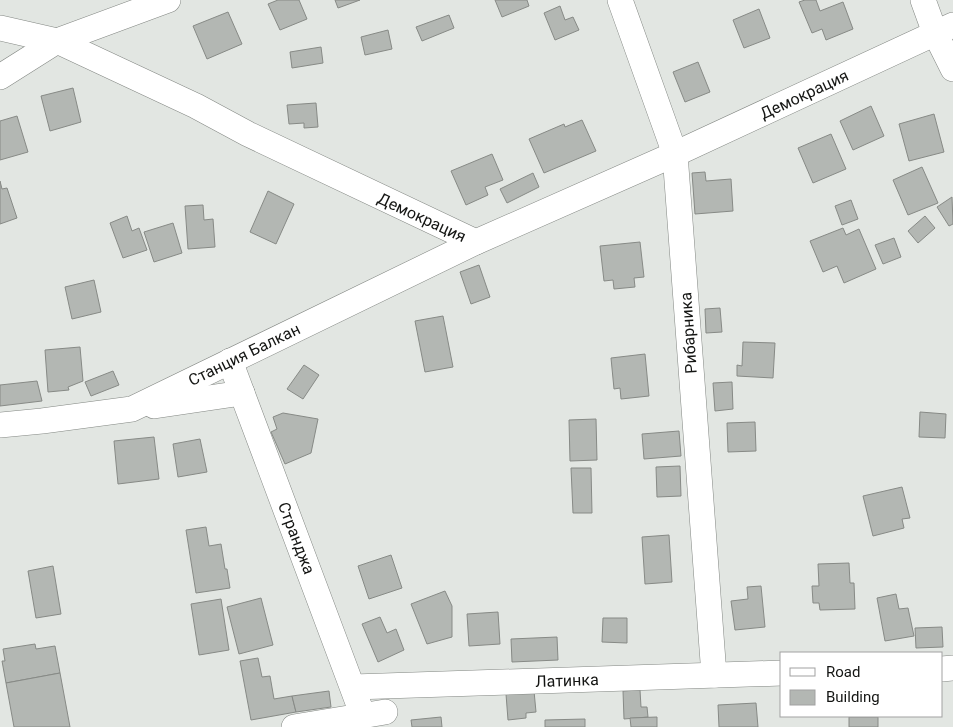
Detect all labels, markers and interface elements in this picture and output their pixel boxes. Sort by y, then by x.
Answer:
street label: Демокрация [757,66,851,123]
street label: Демокрация [375,189,469,246]
street label: Рибарника [676,292,701,374]
street label: Станция Балкан [185,319,303,390]
street label: Странджа [274,499,319,577]
legend [780,652,943,717]
text: Road [826,663,860,681]
street label: Латинка [535,670,599,691]
text: Building [826,688,880,706]

